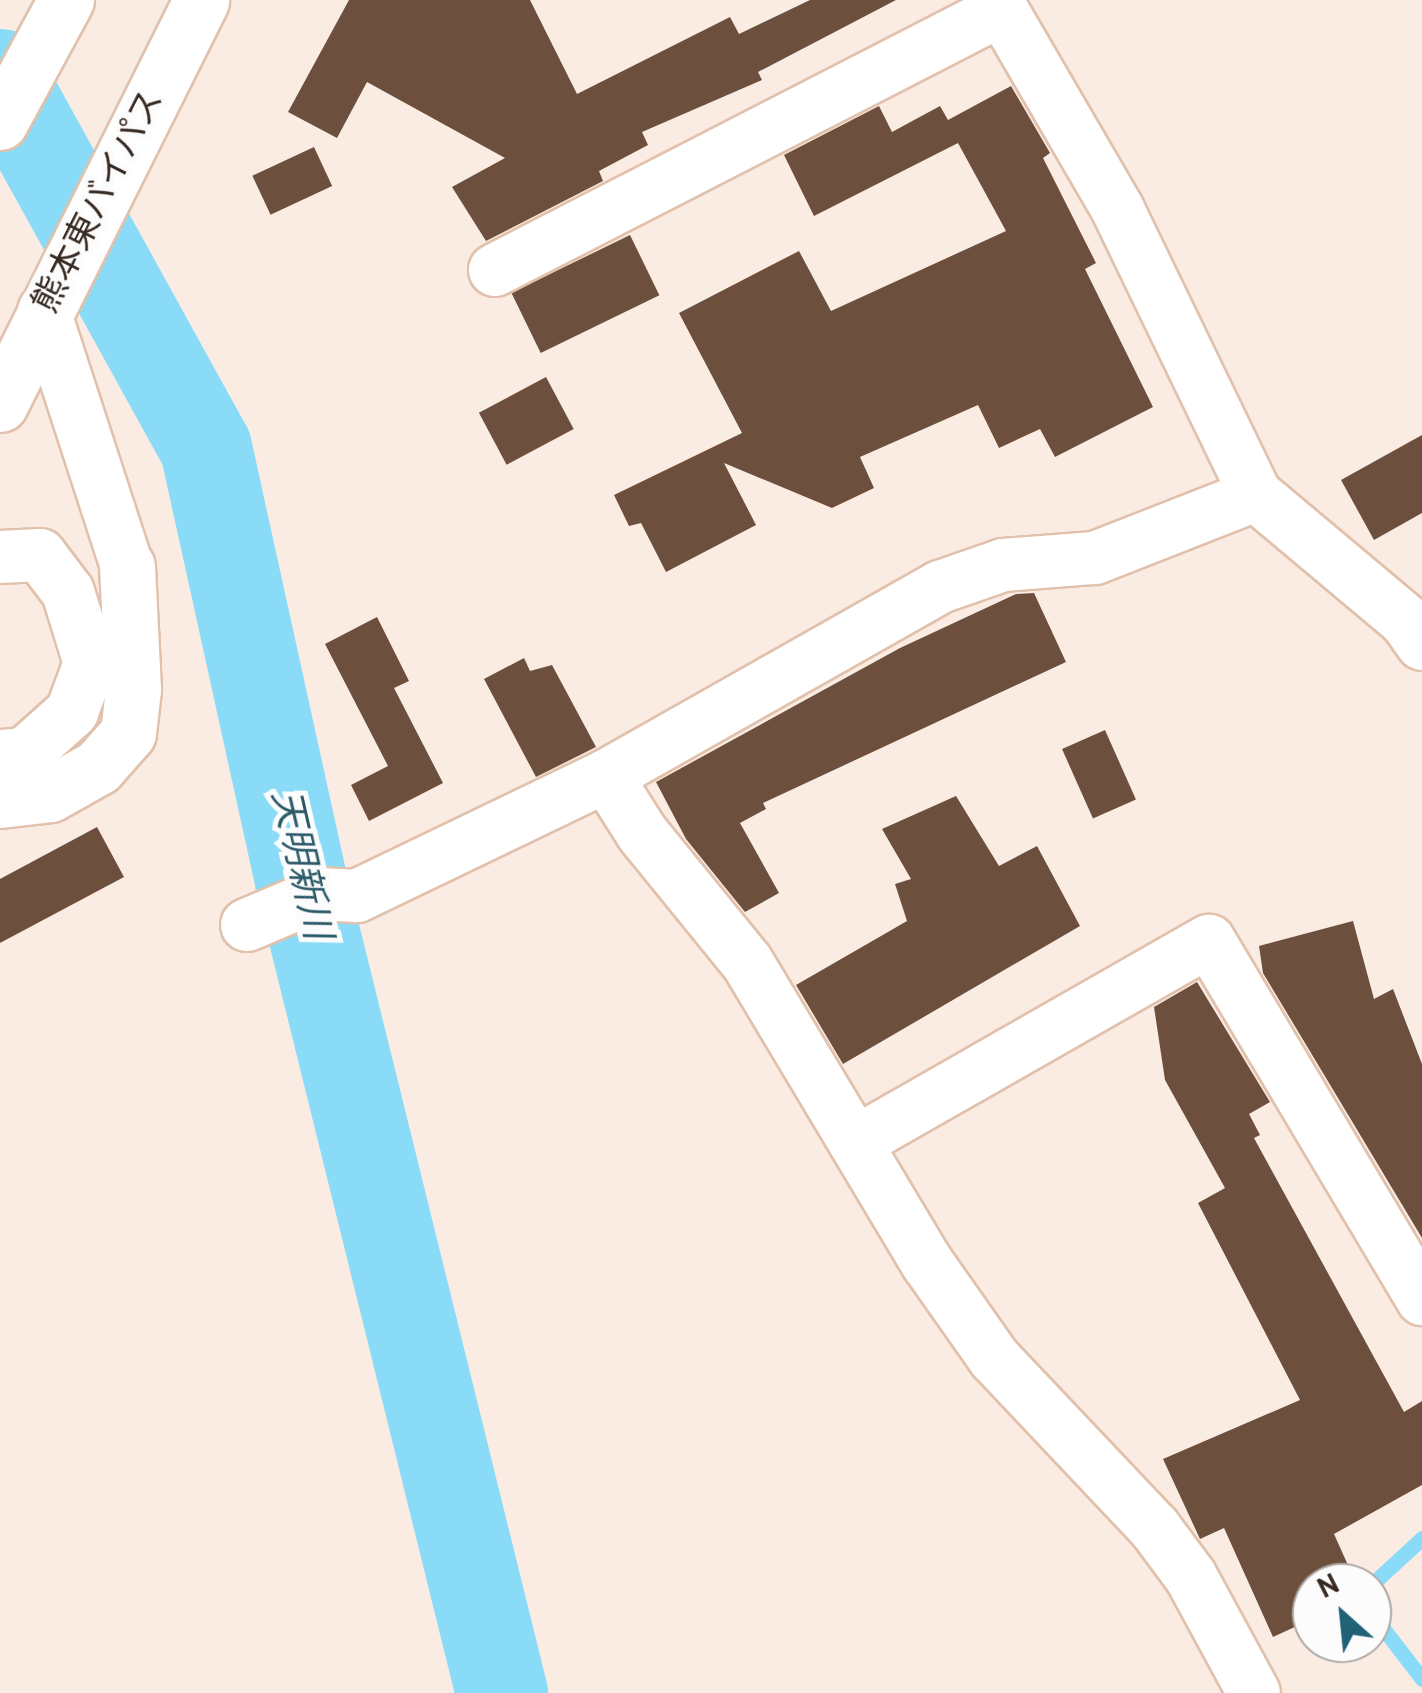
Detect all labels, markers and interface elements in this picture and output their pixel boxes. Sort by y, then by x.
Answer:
street label: 熊本東バイパス [26,83,174,321]
water label: 天明新川 [260,786,338,944]
north arrow [1292,1563,1392,1663]
text: N [1312,1567,1346,1609]

